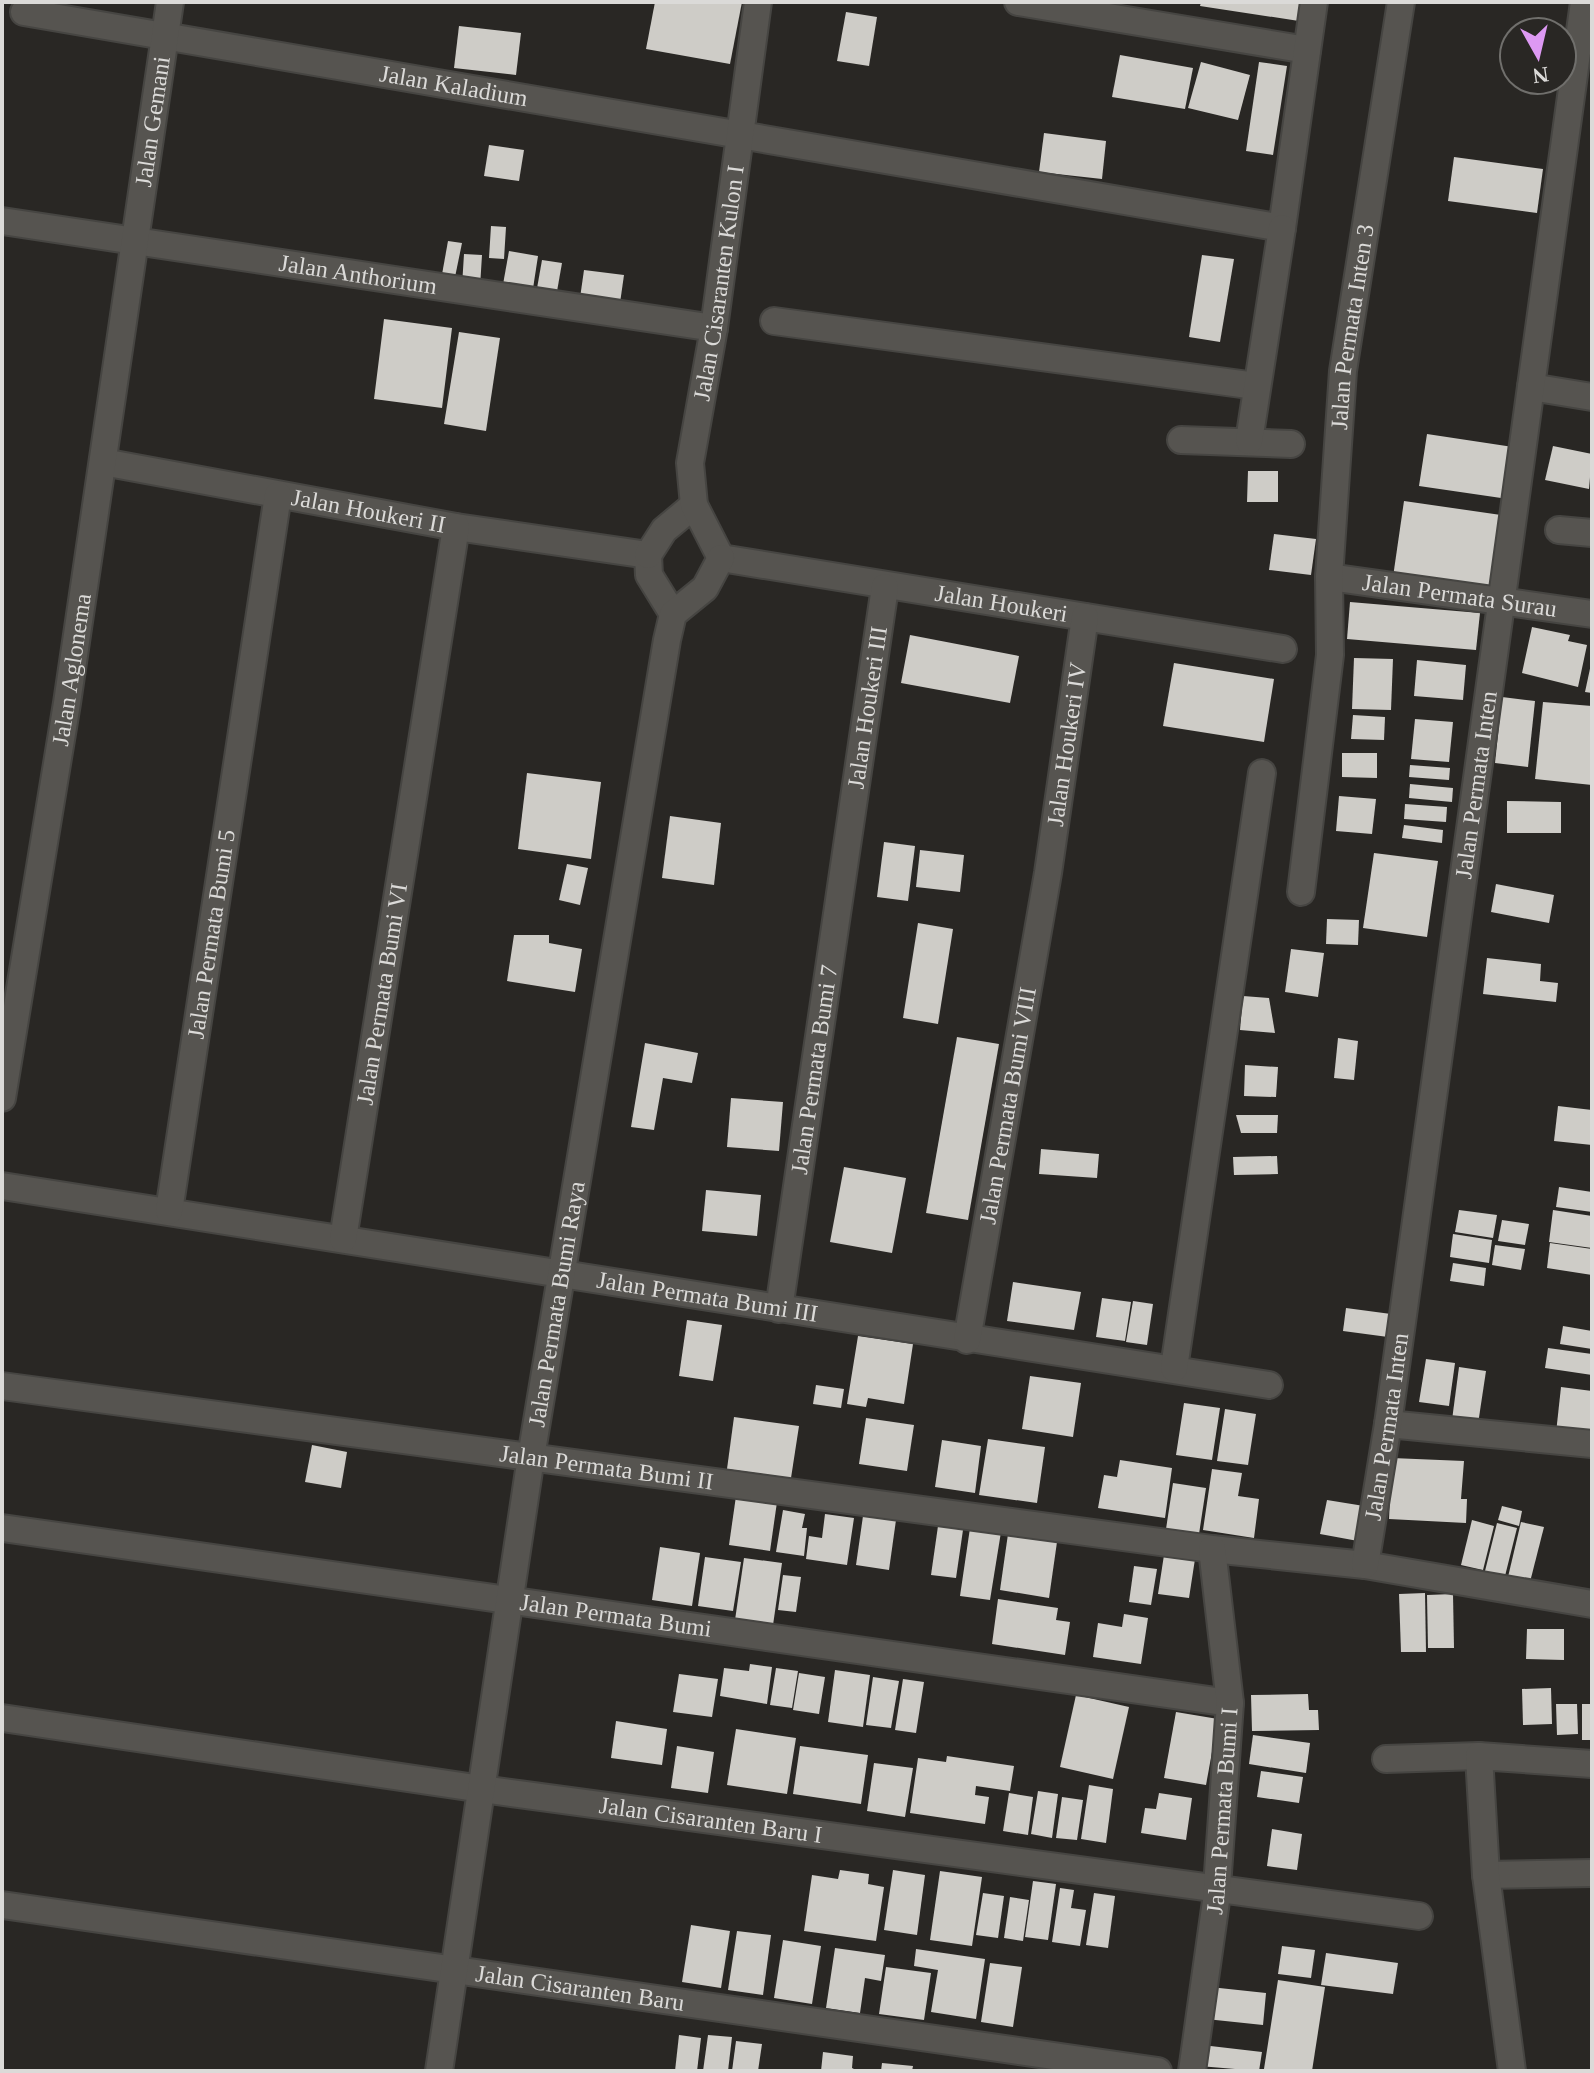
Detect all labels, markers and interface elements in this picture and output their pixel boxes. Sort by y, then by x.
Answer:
north arrow [1498,16,1578,96]
street label: Jalan Gemani [130,54,175,188]
street label: Jalan Kaladium [378,60,530,111]
text: N [1531,62,1550,89]
street label: Jalan Cisaranten Kulon I [688,164,749,403]
street label: Jalan Permata Inten 3 [1326,222,1379,431]
street label: Jalan Anthorium [277,250,439,299]
street label: Jalan Houkeri II [289,484,448,538]
street label: Jalan Permata Surau [1361,569,1559,622]
street label: Jalan Houkeri [933,580,1070,627]
street label: Jalan Aglonema [47,591,96,748]
street label: Jalan Houkeri III [843,624,892,790]
street label: Jalan Houkeri IV [1042,660,1091,828]
street label: Jalan Permata Inten [1450,689,1502,880]
street label: Jalan Permata Bumi 5 [182,828,240,1041]
street label: Jalan Permata Bumi VI [351,881,412,1107]
street label: Jalan Permata Bumi 7 [786,963,842,1176]
street label: Jalan Permata Bumi VIII [974,985,1041,1226]
street label: Jalan Permata Bumi Raya [523,1179,590,1429]
street label: Jalan Permata Bumi III [595,1267,820,1327]
street label: Jalan Permata Inten [1359,1331,1413,1522]
street label: Jalan Permata Bumi II [498,1440,715,1495]
street label: Jalan Permata Bumi [518,1589,714,1642]
street label: Jalan Permata Bumi I [1201,1707,1243,1916]
street label: Jalan Cisaranten Baru I [598,1792,824,1848]
street label: Jalan Cisaranten Baru [474,1960,686,2016]

